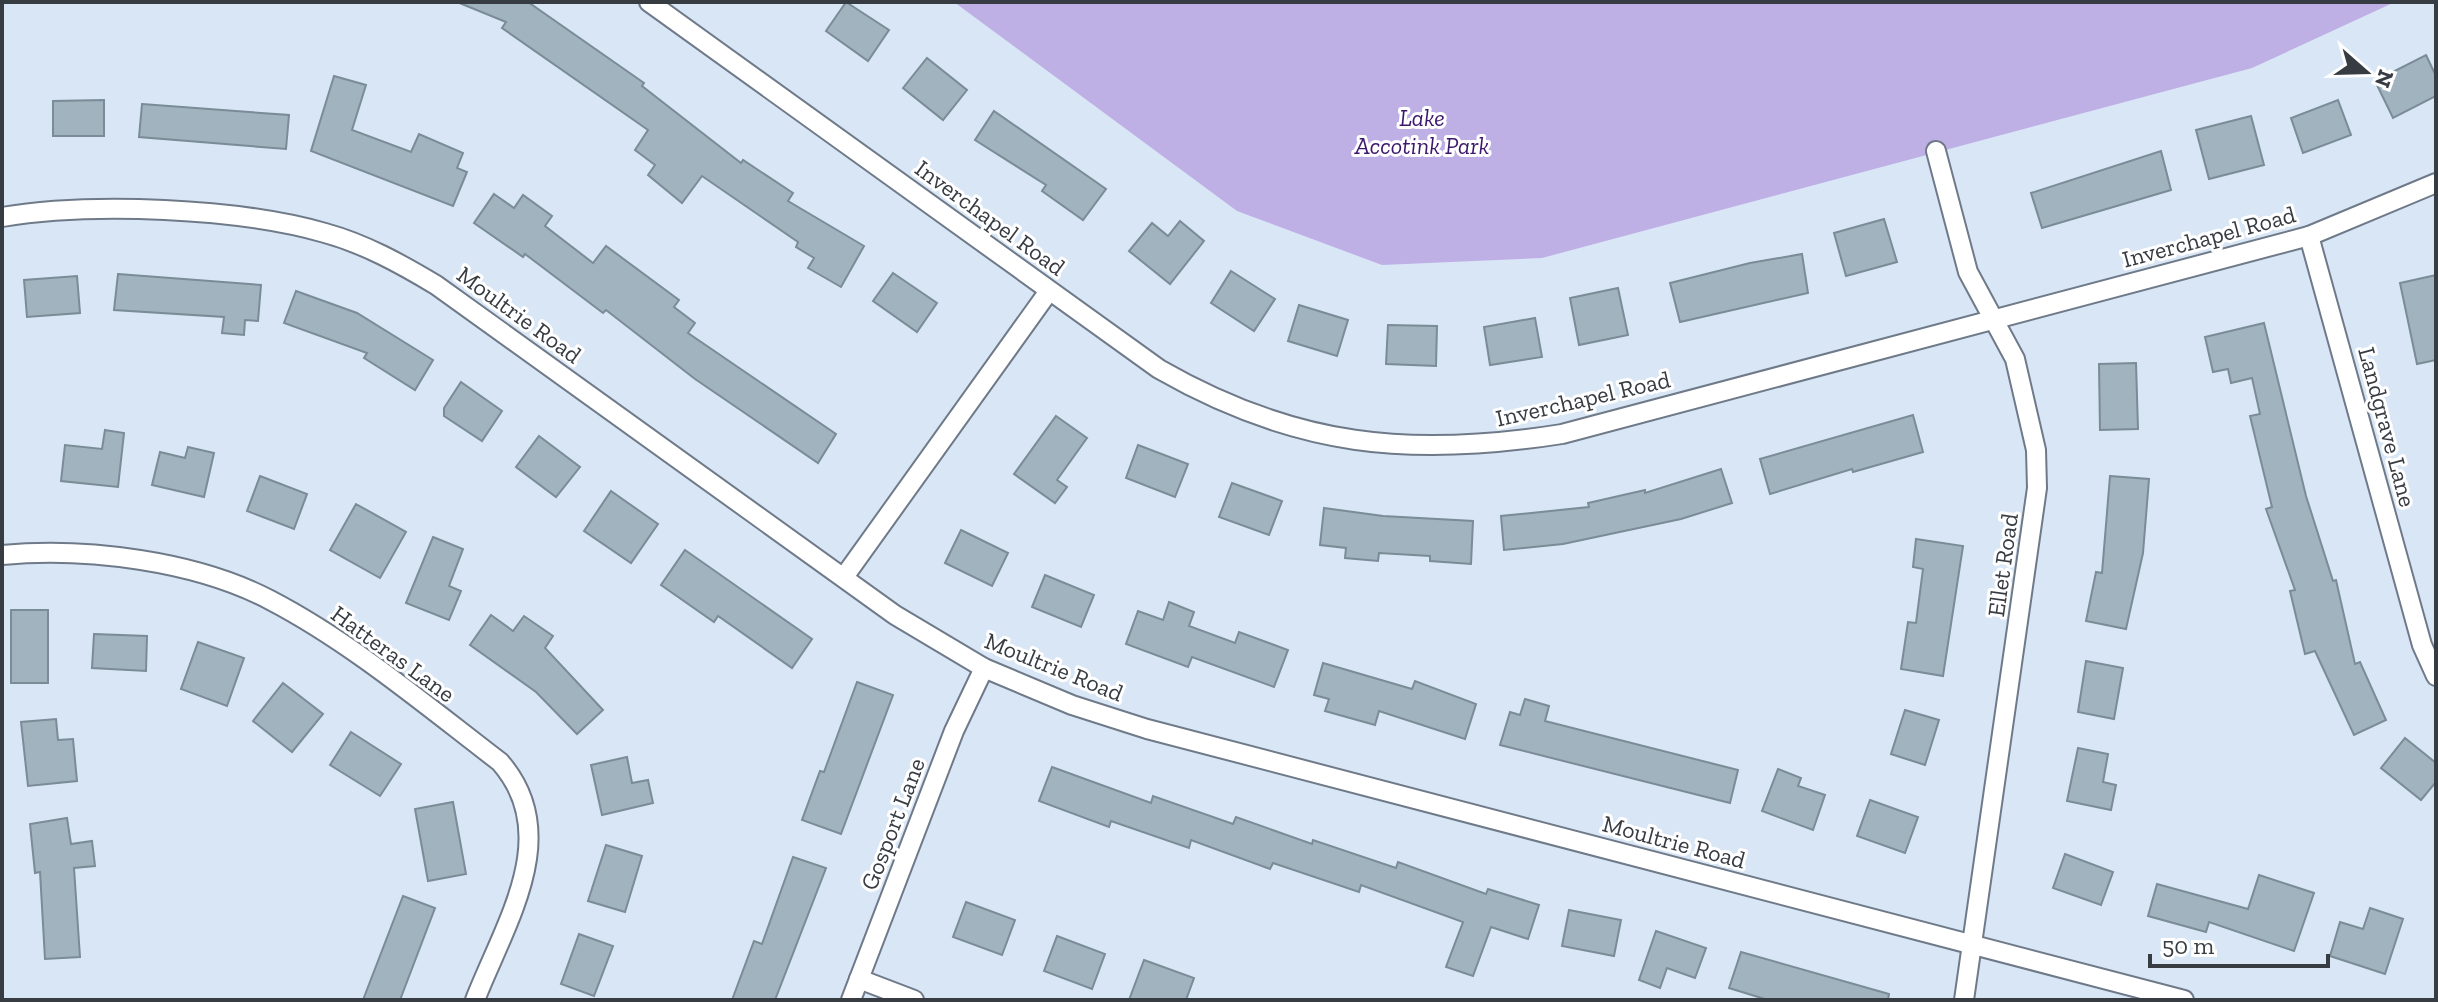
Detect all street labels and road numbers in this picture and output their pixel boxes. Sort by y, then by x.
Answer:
street label: Inverchapel Road [910,154,1071,282]
street label: Inverchapel Road [2119,199,2299,274]
street label: Moultrie Road [451,260,587,369]
street label: Landgrave Lane [2352,344,2423,510]
street label: Inverchapel Road [1493,364,1673,433]
street label: Ellet Road [1981,511,2024,619]
street label: Hatteras Lane [326,599,461,708]
street label: Moultrie Road [981,626,1128,707]
street label: Gosport Lane [854,754,931,894]
street label: Moultrie Road [1599,809,1749,875]

